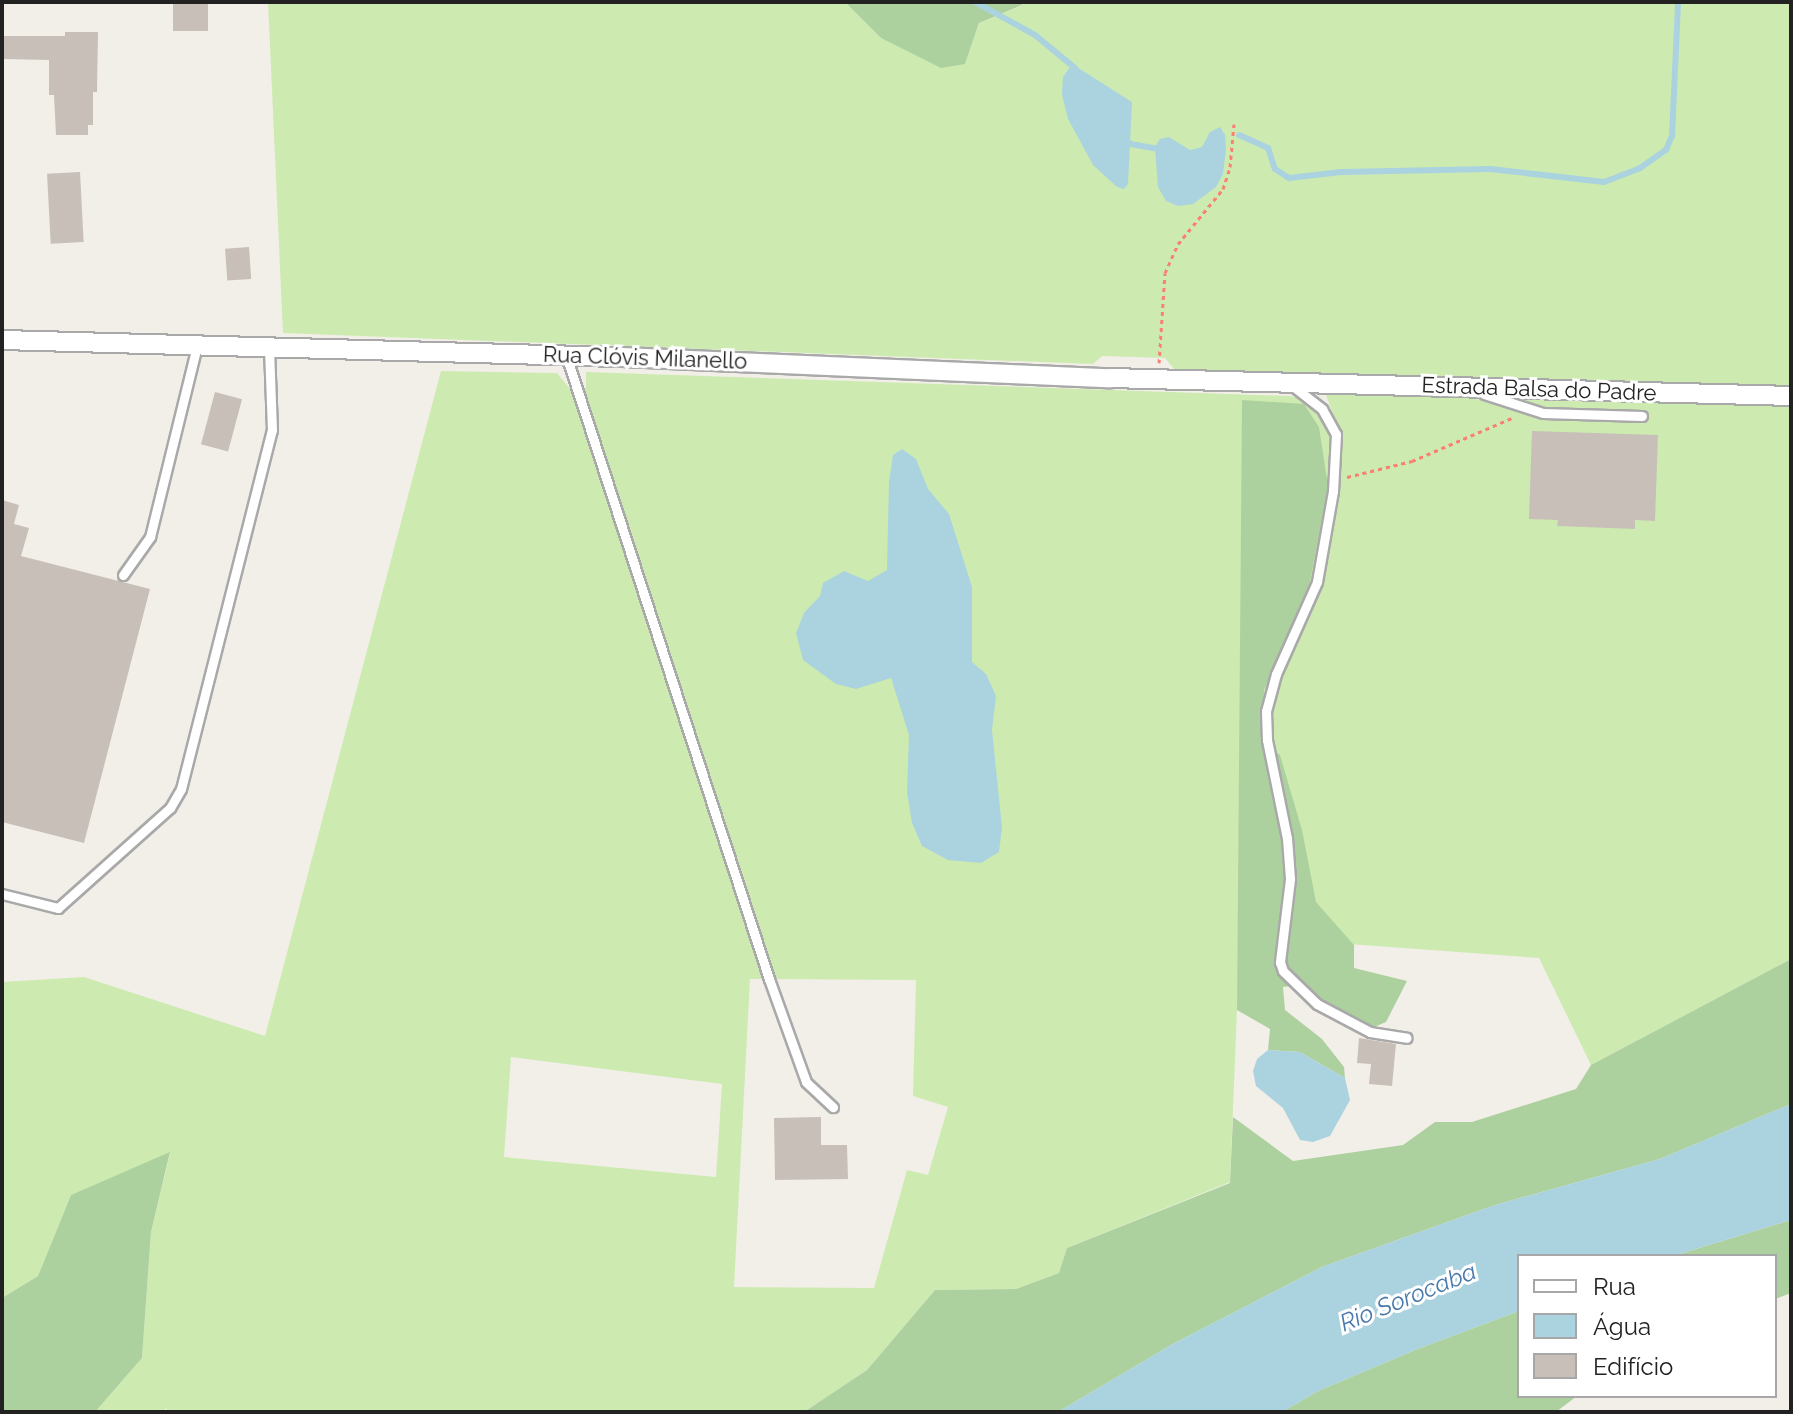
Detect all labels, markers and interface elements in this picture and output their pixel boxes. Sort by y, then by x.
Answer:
street label: Rua Clóvis Milanello [542,341,748,375]
street label: Estrada Balsa do Padre [1421,372,1657,406]
legend [1517,1254,1777,1398]
water label: Rio Sorocaba [1336,1257,1480,1337]
text: Rua [1593,1272,1636,1301]
text: Água [1593,1312,1651,1341]
text: Edifício [1593,1352,1673,1381]

